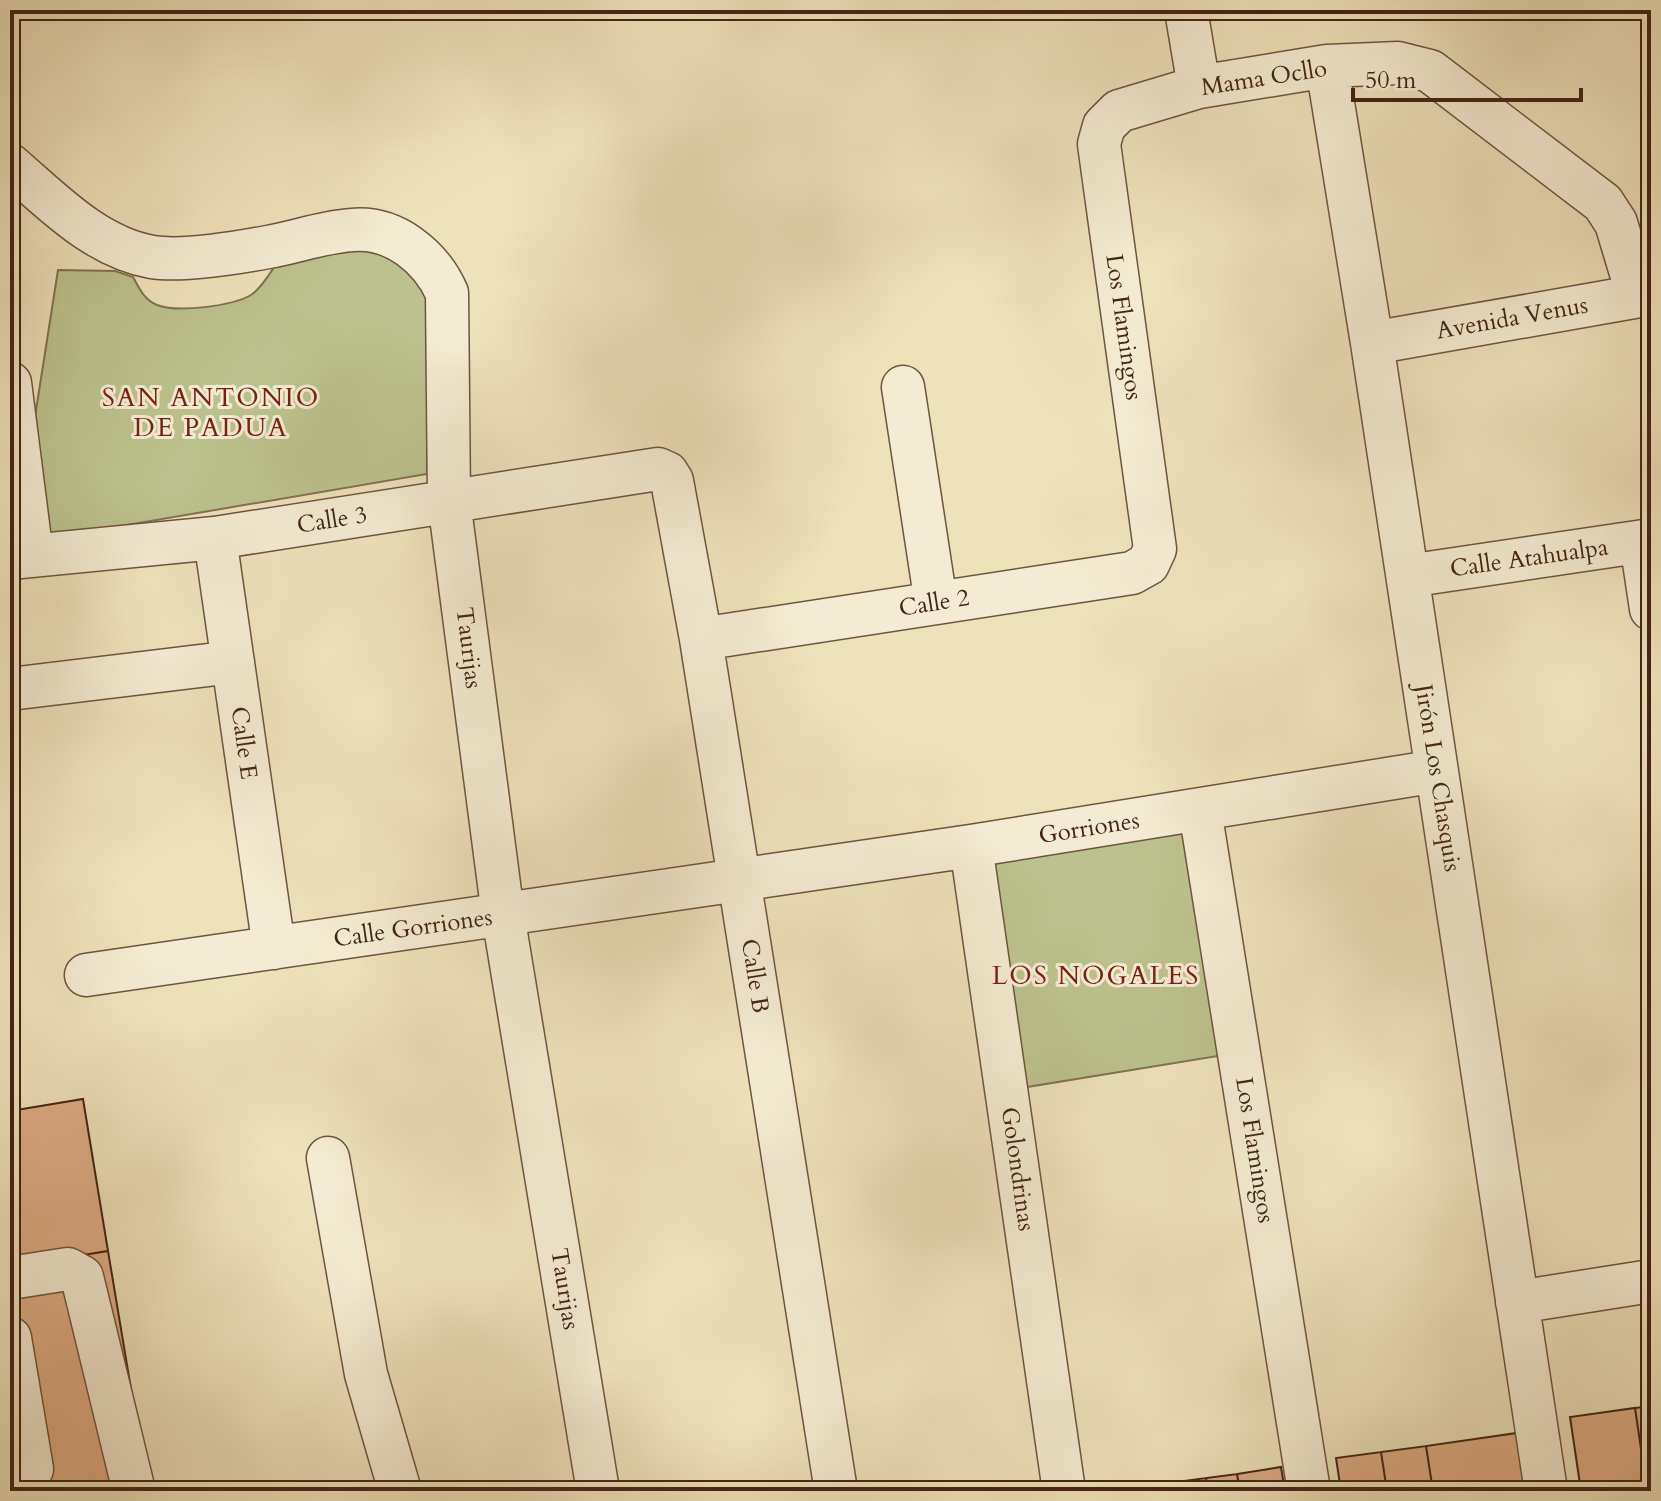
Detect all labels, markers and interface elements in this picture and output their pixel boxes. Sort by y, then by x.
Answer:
street label: Mama Ocllo [1199,52,1329,104]
scale bar [1353,52,1581,102]
text: 50 m [1365,64,1417,97]
street label: Los Flamingos [1097,252,1151,402]
street label: Avenida Venus [1434,288,1590,348]
district label: SAN ANTONIO DE PADUA [102,380,320,445]
street label: Calle 3 [295,498,369,542]
street label: Calle Atahualpa [1448,530,1611,585]
street label: Calle 2 [897,581,971,625]
street label: Taurijas [448,605,490,691]
street label: Jirón Los Chasquis [1406,679,1469,874]
street label: Calle E [223,705,265,781]
street label: Gorriones [1036,804,1142,852]
street label: Calle Gorriones [331,901,495,955]
street label: Calle B [733,937,777,1015]
district label: LOS NOGALES [992,958,1200,993]
street label: Los Flamingos [1227,1075,1283,1225]
street label: Golondrinas [993,1105,1043,1233]
street label: Taurijas [542,1246,588,1332]

